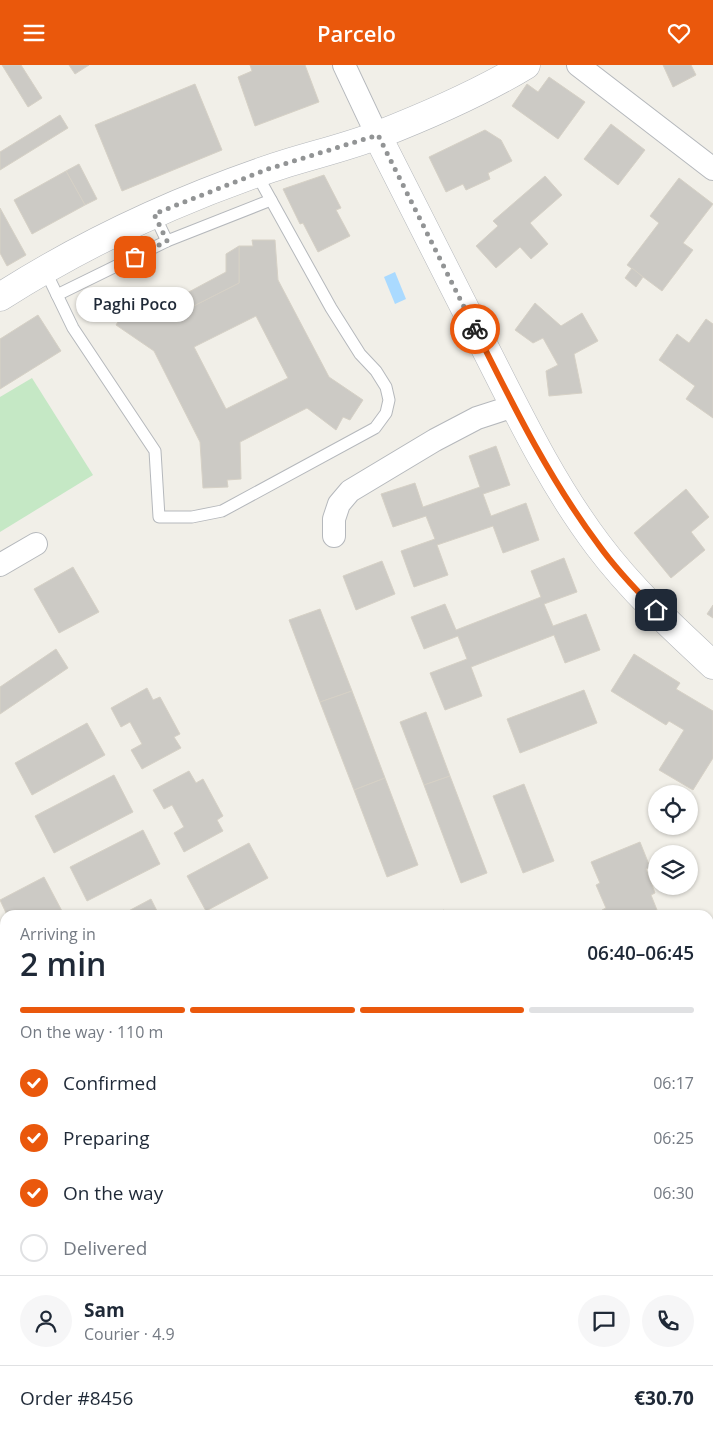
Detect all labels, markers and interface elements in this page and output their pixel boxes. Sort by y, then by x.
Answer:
text: Parcelo [317,18,396,48]
icon: menu [20,19,48,47]
icon: heart [665,19,693,47]
pin [114,236,156,278]
icon: bag [121,243,149,271]
callout: Paghi Poco [76,287,194,322]
text: Paghi Poco [93,293,177,315]
courier [450,304,500,354]
icon: bike [461,315,489,343]
pin [635,589,677,631]
icon: home [642,596,670,624]
map controls [648,785,698,895]
button: locate [648,785,698,835]
button: layers [648,845,698,895]
text: Arriving in [20,923,96,945]
text: 06:40–06:45 [587,940,694,966]
text: 2 min [20,942,106,985]
text: On the way · 110 m [20,1021,163,1043]
icon: check [20,1069,48,1097]
text: Confirmed [63,1070,157,1096]
text: 06:17 [653,1072,694,1094]
icon: check [20,1124,48,1152]
text: Preparing [63,1125,150,1151]
text: 06:25 [653,1127,694,1149]
icon: check [20,1179,48,1207]
text: On the way [63,1180,163,1206]
text: 06:30 [653,1182,694,1204]
text: Delivered [63,1235,147,1261]
button: person [20,1295,72,1347]
button: chat [578,1295,630,1347]
button: phone [642,1295,694,1347]
text: Sam [84,1297,125,1323]
text: Courier · 4.9 [84,1323,175,1345]
text: Order #8456 [20,1385,133,1411]
text: €30.70 [634,1385,694,1411]

